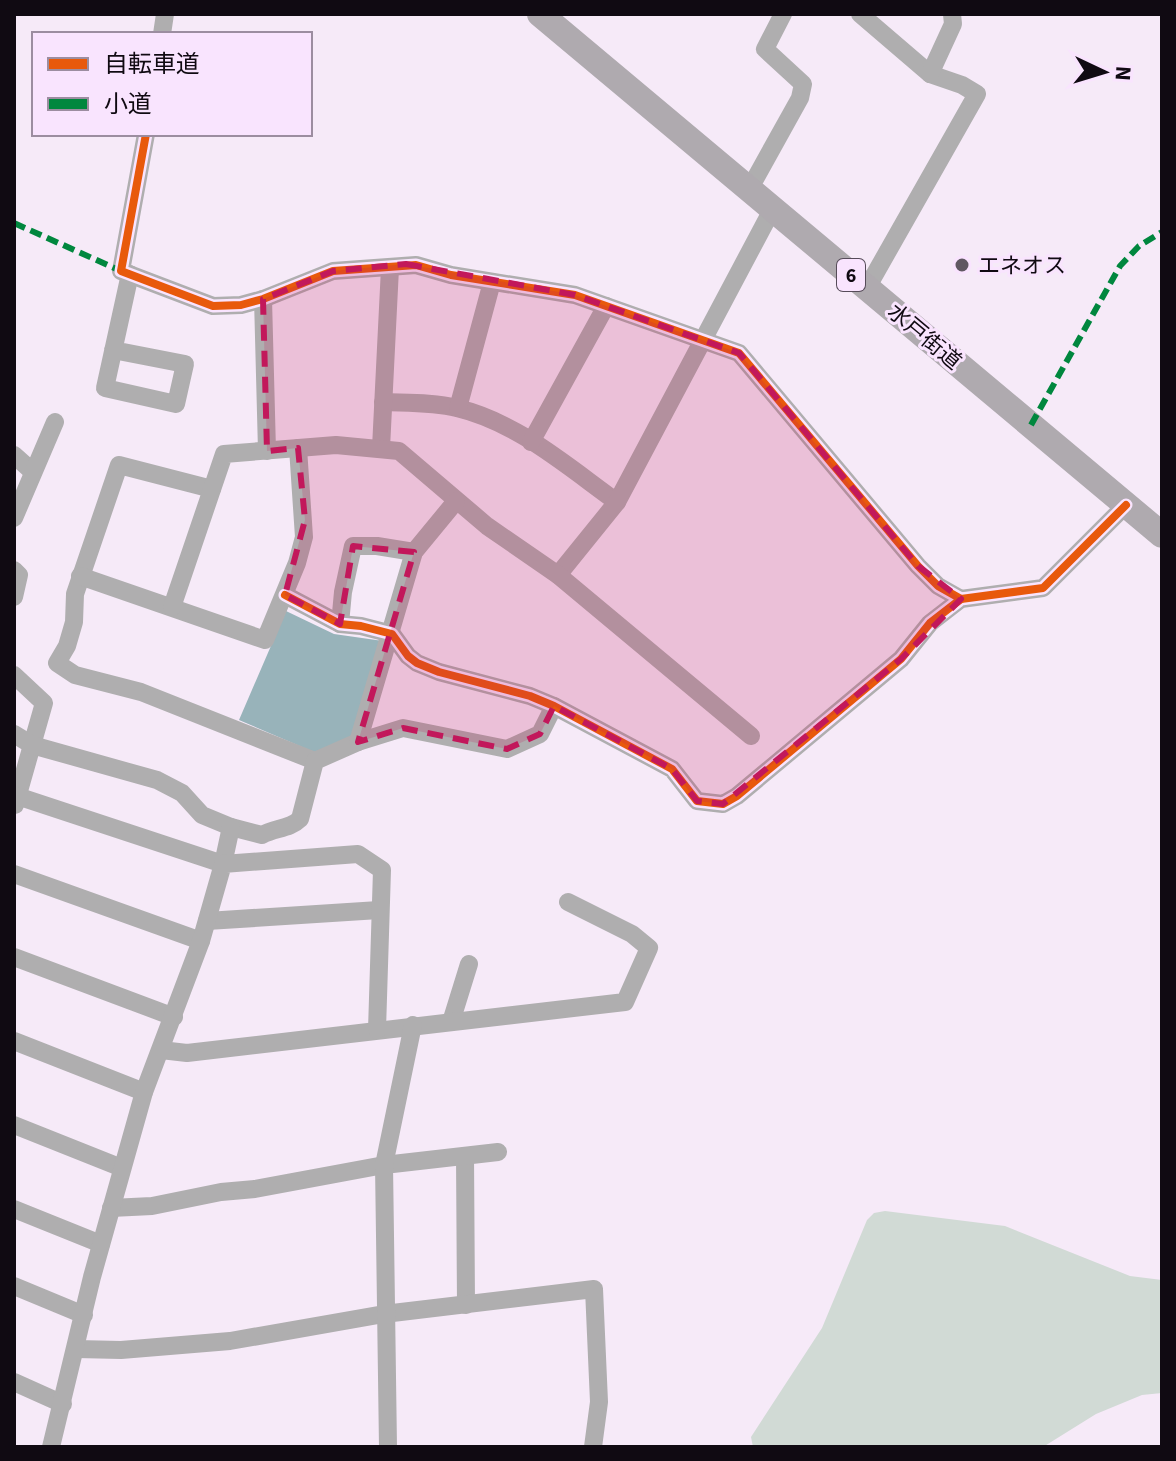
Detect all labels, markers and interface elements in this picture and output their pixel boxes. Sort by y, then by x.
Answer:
legend [32,32,312,136]
north arrow [1064,32,1144,112]
text: 自転車道 [104,47,200,82]
text: N [1106,65,1139,82]
text: 小道 [104,87,152,122]
place label: エネオス [978,250,1066,282]
marker: エネオス [953,256,971,274]
road number: 6 [837,259,865,291]
street label: 水戸街道 [880,296,968,377]

